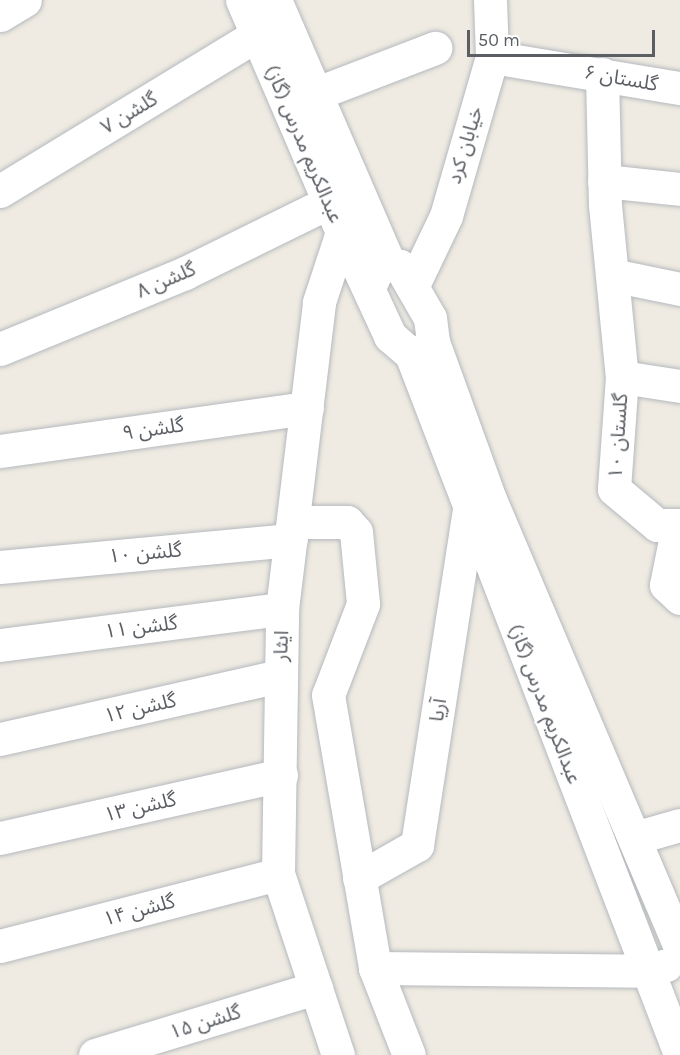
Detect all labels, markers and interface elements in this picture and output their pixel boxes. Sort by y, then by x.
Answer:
scale bar [470,18,658,56]
text: 50 m [478,29,520,51]
street label: گلستان ۶ [582,60,660,96]
street label: عبدالکریم مدرس (گاز) [260,61,348,227]
street label: گلشن ۷ [96,87,162,139]
street label: خیابان کرد [442,103,488,187]
street label: گلشن ۸ [133,257,199,303]
street label: گلستان ۱۰ [603,392,633,480]
street label: گلشن ۹ [121,413,185,445]
street label: گلشن ۱۰ [107,538,183,568]
street label: گلشن ۱۱ [103,611,179,643]
street label: عبدالکریم مدرس (گاز) [503,621,587,787]
street label: ایثار [268,630,294,662]
street label: گلشن ۱۲ [102,688,178,728]
street label: آریا [424,697,452,723]
street label: گلشن ۱۳ [102,787,178,827]
street label: گلشن ۱۴ [100,889,178,931]
street label: گلشن ۱۵ [166,1000,244,1044]

